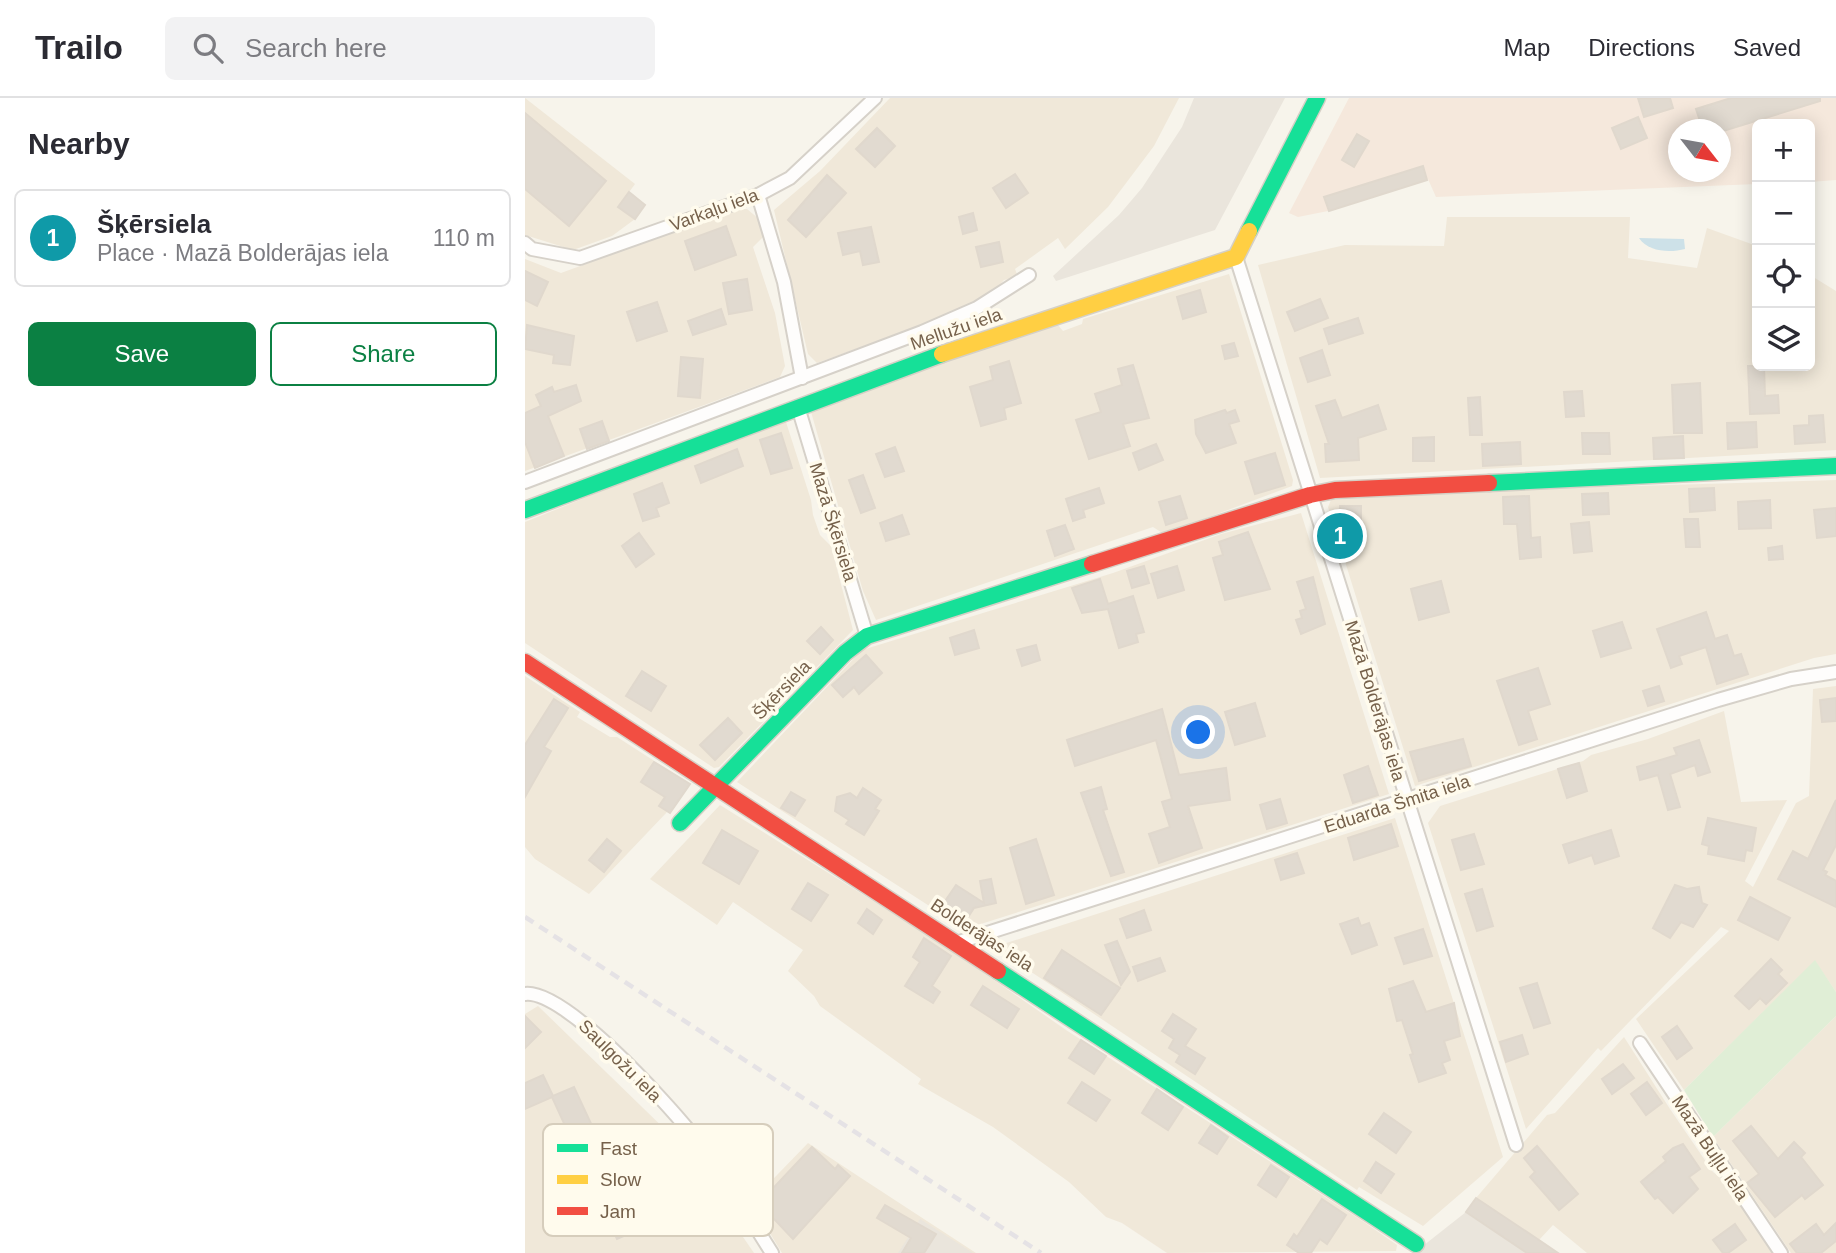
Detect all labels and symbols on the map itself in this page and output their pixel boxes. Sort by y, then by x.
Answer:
north arrow [1668,119,1731,182]
street label: Varkaļu iela [667,184,762,235]
street label: Mellužu iela [908,304,1005,354]
street label: Mazā Šķērsiela [805,460,862,585]
pin: 1 [1317,510,1363,562]
street label: Mazā Bolderājas iela [1341,618,1409,785]
street label: Šķērsiela [748,655,816,724]
your location [1181,715,1215,749]
street label: Eduarda Šmita iela [1321,770,1473,837]
street label: Bolderājas iela [927,894,1038,976]
street label: Saulgožu iela [575,1016,666,1107]
street label: Mazā Buļļu iela [1668,1092,1753,1205]
legend [543,1124,773,1236]
text: Fast [600,1138,638,1159]
text: Slow [600,1169,641,1190]
text: Jam [600,1201,636,1222]

